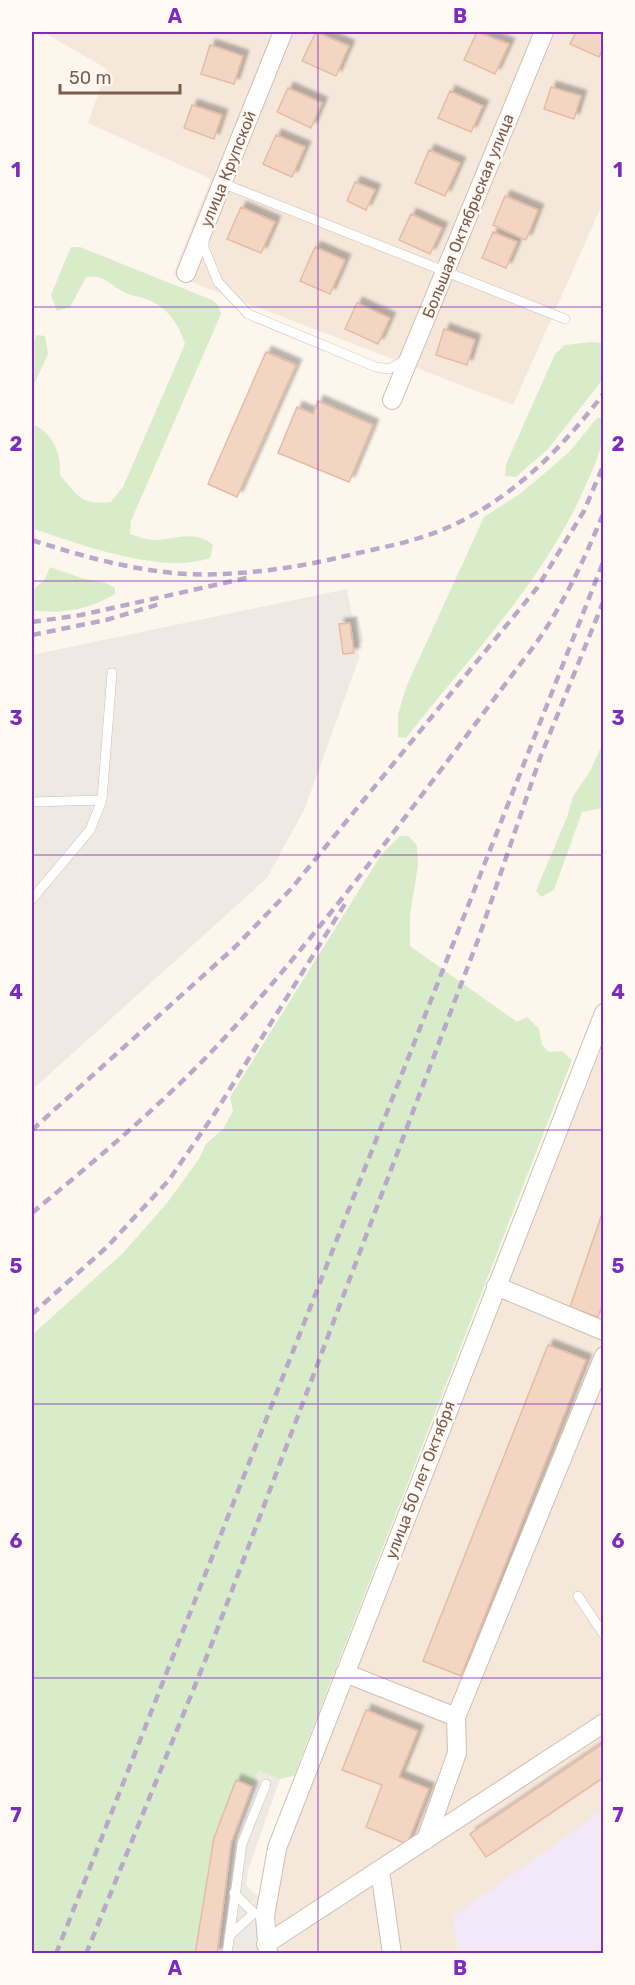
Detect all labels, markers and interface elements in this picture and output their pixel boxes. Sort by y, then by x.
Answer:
text: A [168,4,183,28]
text: B [453,4,467,28]
scale bar [60,57,180,95]
text: 50 m [69,67,112,89]
street label: улица Крупской [196,108,260,230]
street label: Большая Октябрьская улица [418,111,518,321]
text: 1 [11,158,21,182]
text: 1 [613,158,623,182]
text: 2 [10,432,23,456]
text: 2 [612,432,625,456]
text: 3 [9,706,23,730]
text: 3 [611,706,625,730]
text: 4 [9,980,23,1004]
text: 4 [611,980,625,1004]
text: 5 [10,1254,23,1278]
text: 5 [612,1254,625,1278]
street label: улица 50 лет Октября [381,1398,459,1562]
text: 6 [9,1529,23,1553]
text: 6 [611,1529,625,1553]
text: 7 [10,1803,22,1827]
text: 7 [612,1803,624,1827]
text: A [168,1956,183,1980]
text: B [453,1956,467,1980]

